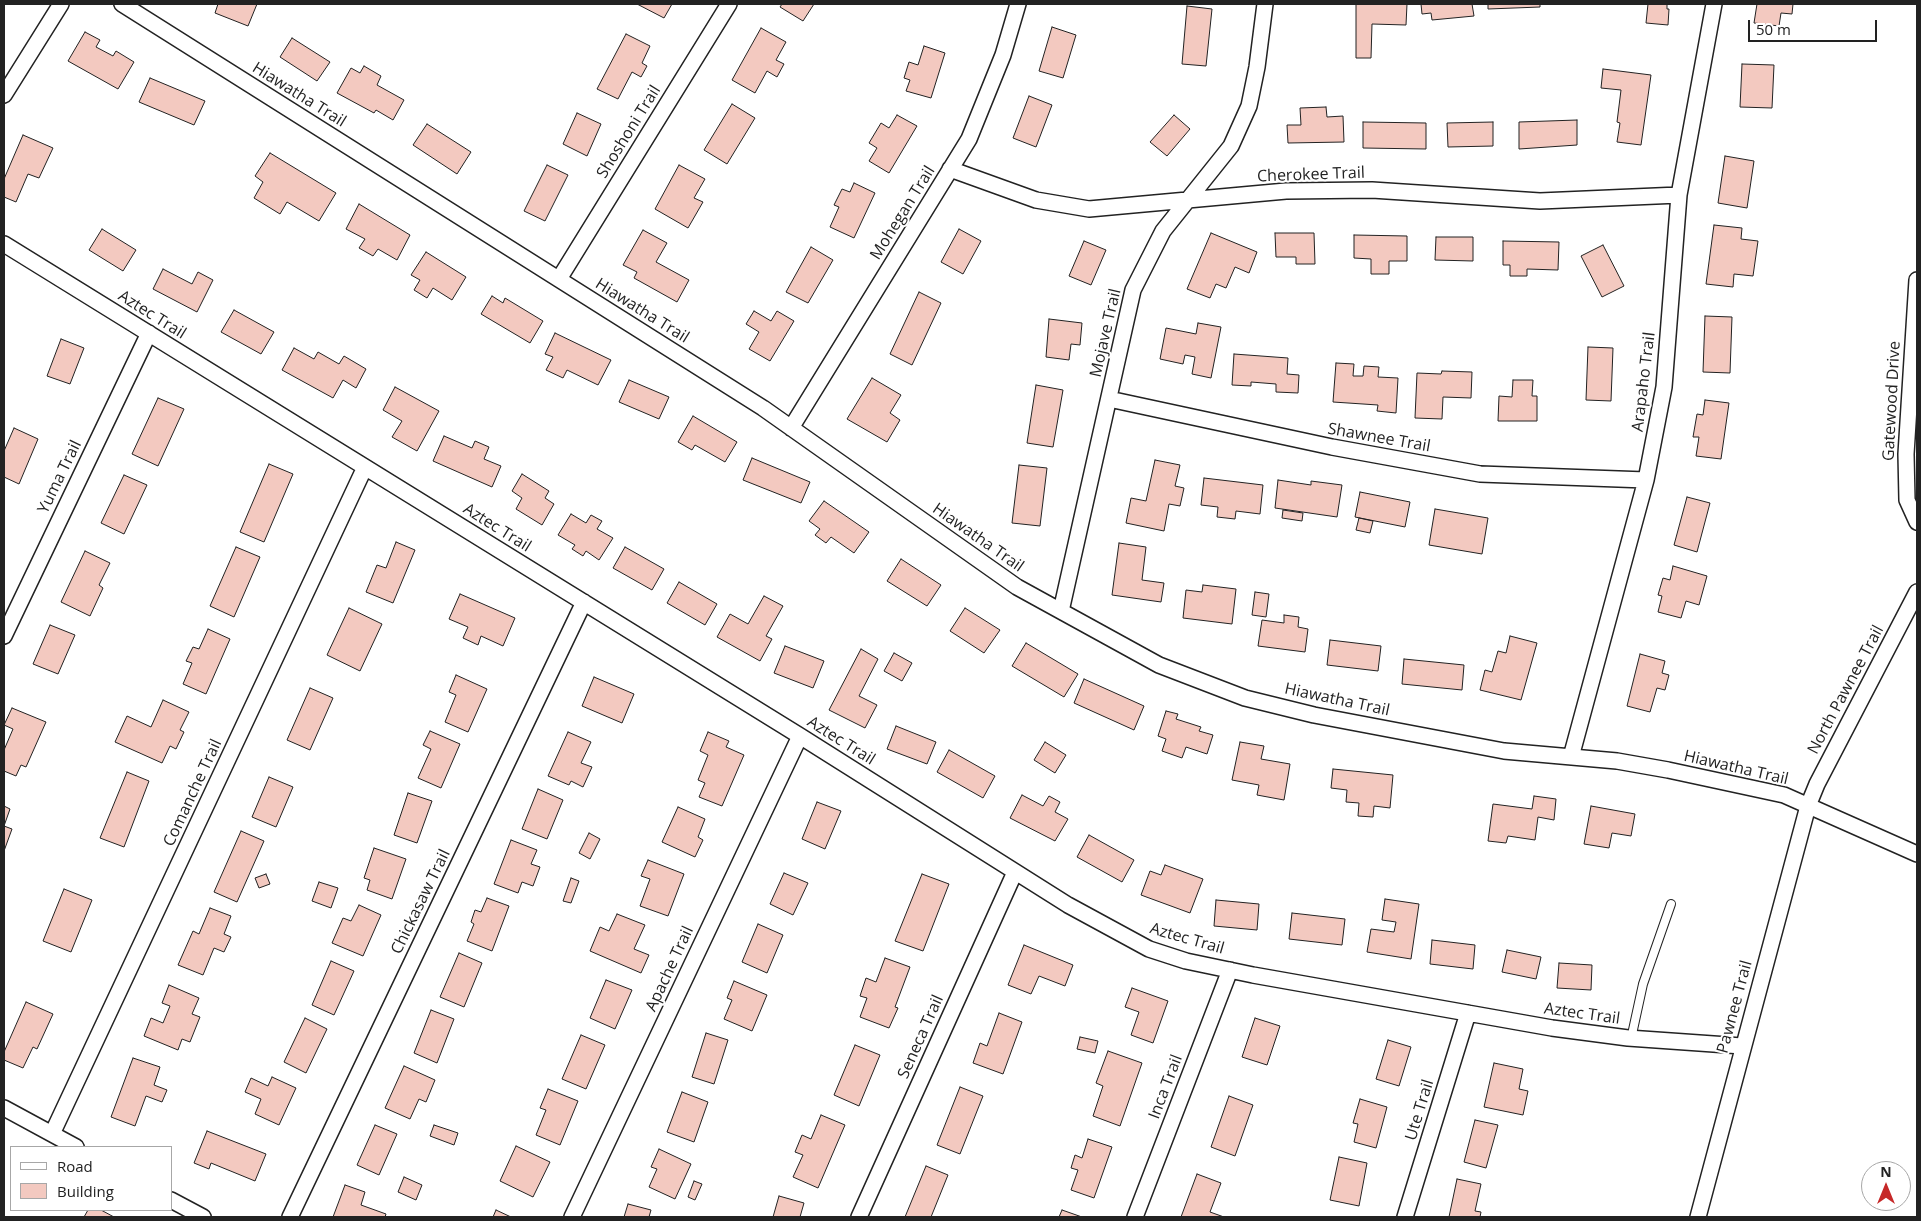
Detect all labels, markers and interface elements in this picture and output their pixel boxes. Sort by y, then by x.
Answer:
scale bar [1751,10,1880,42]
text: 50 m [1756,19,1791,39]
street label: Hiawatha Trail [249,59,349,131]
street label: Shoshoni Trail [593,82,665,182]
street label: Mohegan Trail [867,163,939,263]
street label: Cherokee Trail [1257,164,1365,186]
street label: Hiawatha Trail [592,275,692,347]
street label: Aztec Trail [114,287,190,343]
street label: Mojave Trail [1086,287,1126,379]
street label: Arapaho Trail [1628,331,1660,433]
street label: Gatewood Drive [1879,341,1905,461]
street label: Shawnee Trail [1326,420,1432,456]
street label: Yuma Trail [34,437,86,517]
street label: Hiawatha Trail [929,499,1027,577]
street label: Aztec Trail [459,500,535,556]
street label: North Pawnee Trail [1804,622,1888,758]
street label: Hiawatha Trail [1283,679,1391,721]
street label: Aztec Trail [803,713,879,769]
street label: Comanche Trail [160,736,226,850]
street label: Hiawatha Trail [1682,747,1790,789]
street label: Chickasaw Trail [387,846,455,958]
street label: Aztec Trail [1148,919,1226,959]
street label: Apache Trail [642,923,698,1015]
street label: Pawnee Trail [1713,959,1757,1055]
street label: Seneca Trail [894,992,948,1082]
street label: Aztec Trail [1543,999,1621,1029]
street label: Inca Trail [1145,1052,1187,1122]
street label: Ute Trail [1402,1077,1438,1143]
legend [10,1146,172,1211]
text: Road [57,1156,93,1176]
north arrow [1861,1161,1911,1211]
text: N [1880,1162,1892,1181]
text: Building [57,1181,114,1201]

